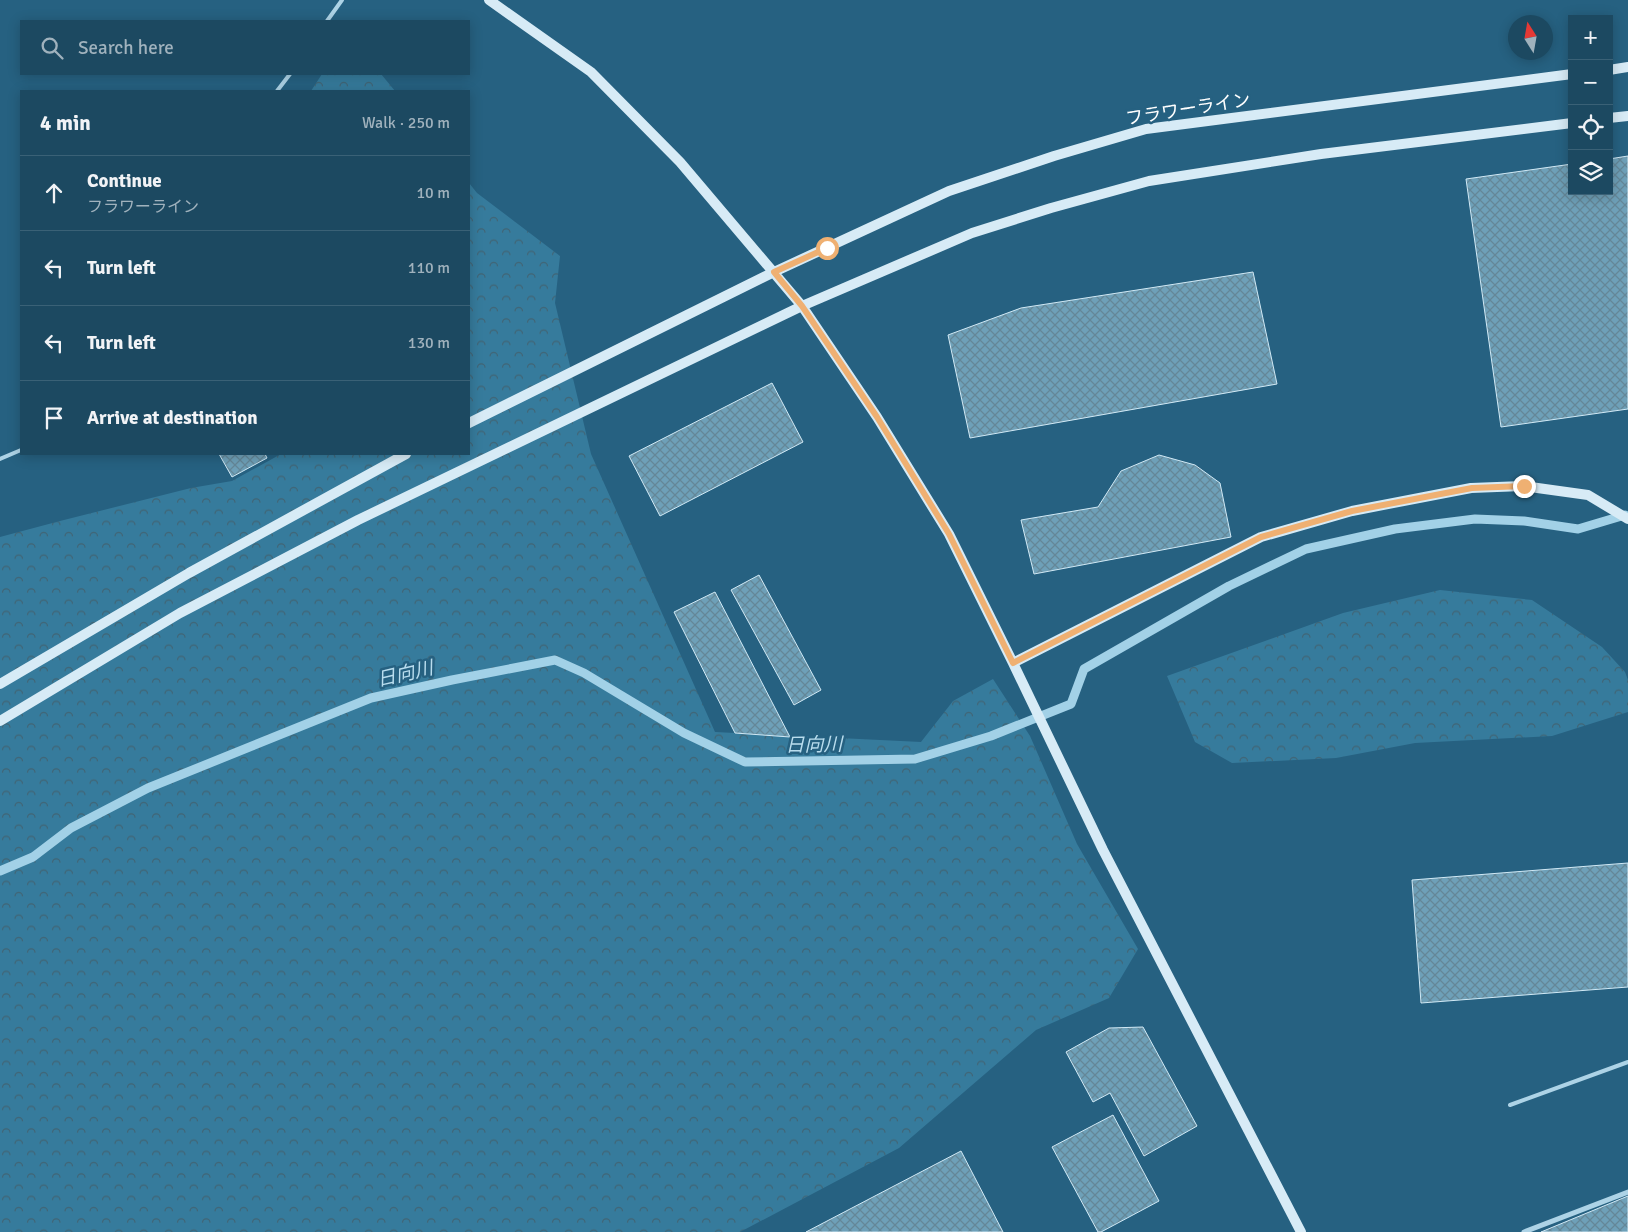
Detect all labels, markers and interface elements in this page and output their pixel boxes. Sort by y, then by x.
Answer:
north arrow [1508,15,1553,60]
map controls [1568,15,1613,195]
button: + [1568,15,1613,60]
search box [20,20,470,75]
icon: search [38,34,66,62]
text: Search here [78,36,174,60]
button: − [1568,60,1613,105]
street label: フラワーライン [1124,88,1252,130]
button: locate [1568,105,1613,150]
text: 4 min [40,110,91,136]
text: Walk · 250 m [362,113,450,133]
button: layers [1568,150,1613,195]
text: Continue [87,169,162,193]
icon: ahead [40,179,68,207]
text: 10 m [416,183,450,203]
text: フラワーライン [87,197,199,217]
route start [816,237,839,260]
icon: left [40,254,68,282]
text: Turn left [87,256,156,280]
text: 110 m [408,258,450,278]
icon: left [40,329,68,357]
text: Turn left [87,331,156,355]
text: 130 m [408,333,450,353]
icon: arrive [40,404,68,432]
text: Arrive at destination [87,406,258,430]
route end [1513,475,1536,498]
water label: 日向川 [375,655,437,692]
water label: 日向川 [785,732,845,757]

